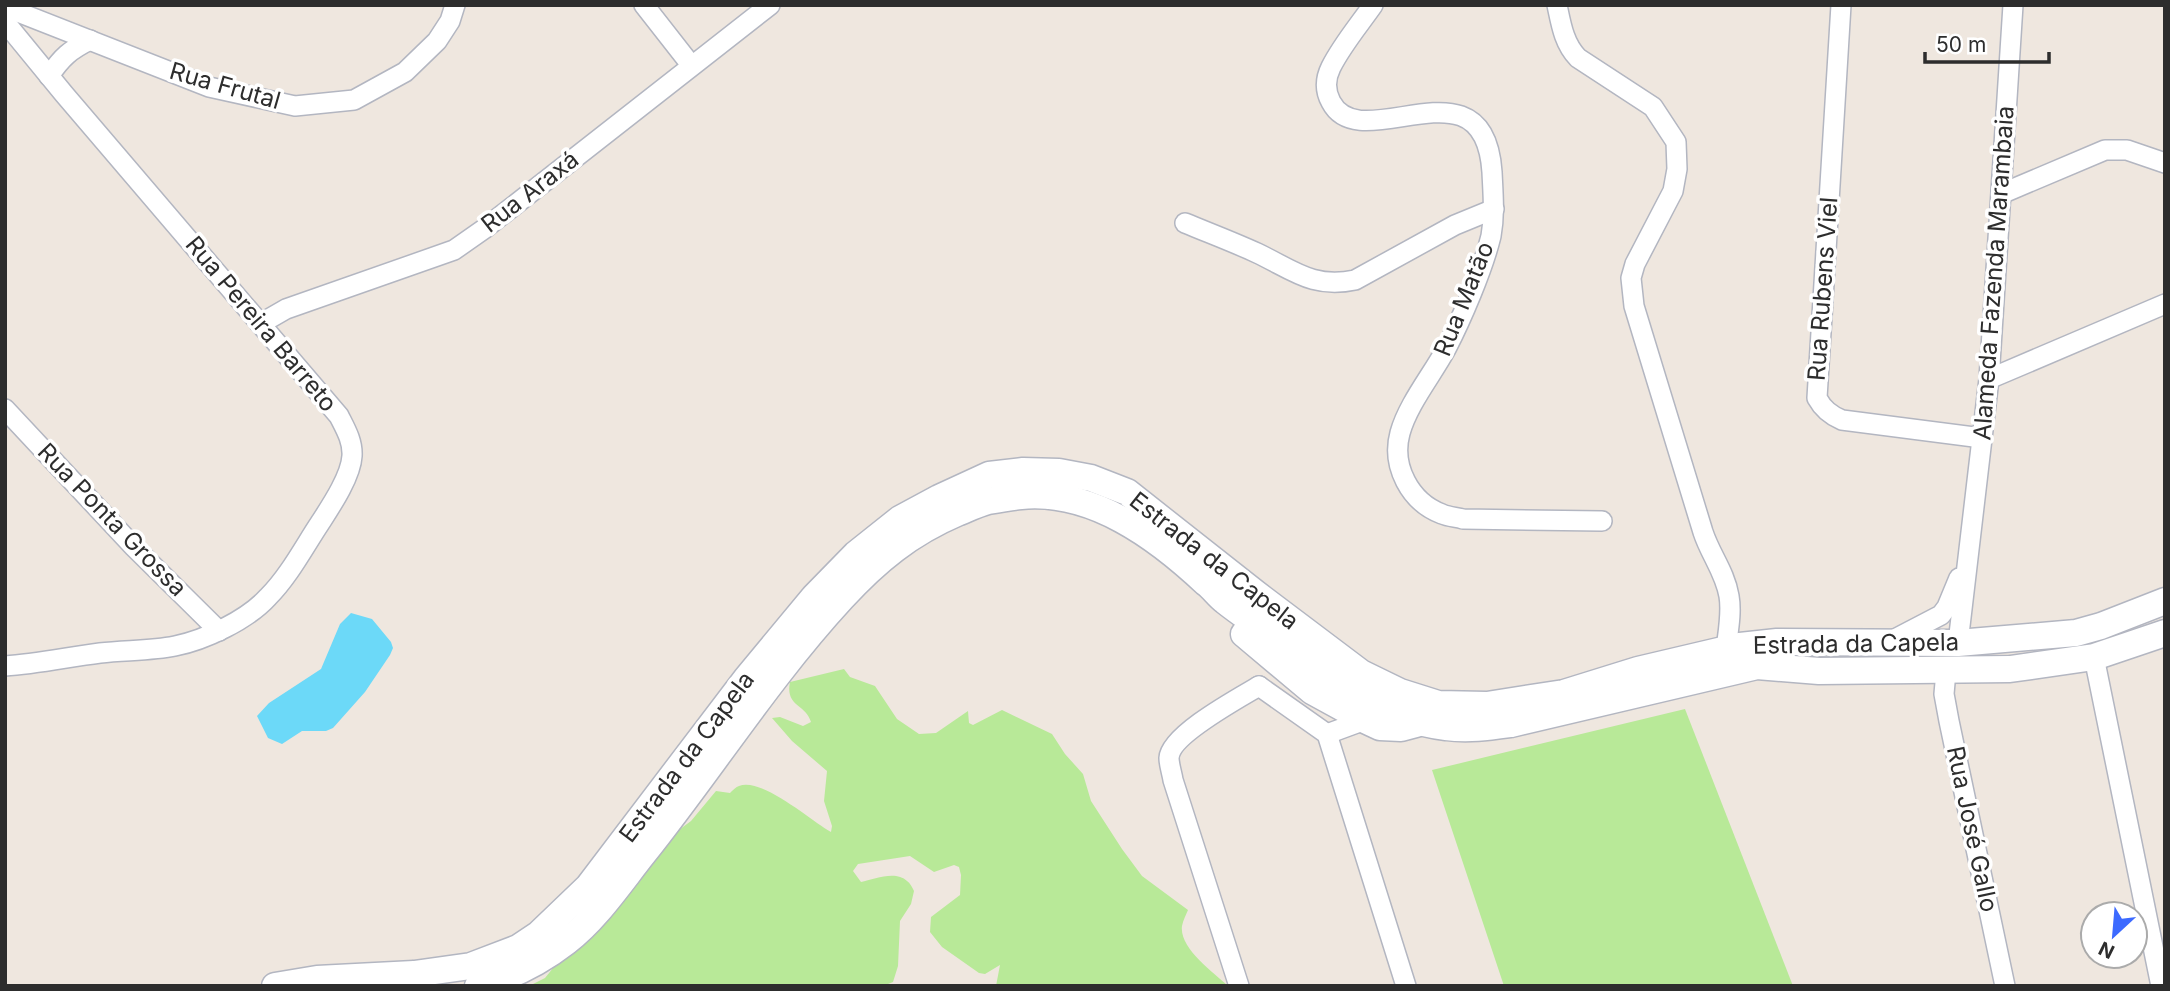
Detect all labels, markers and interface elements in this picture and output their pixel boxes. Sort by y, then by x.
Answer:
scale bar [1925,21,2049,65]
text: 50 m [1936,32,1986,57]
street label: Rua Frutal [166,56,284,115]
street label: Alameda Fazenda Marambaia [1967,105,2020,441]
street label: Rua Araxá [475,145,584,239]
street label: Rua Rubens Viel [1802,196,1843,382]
street label: Rua Pereira Barreto [180,230,343,417]
street label: Rua Matão [1427,237,1500,360]
street label: Rua Ponta Grossa [32,437,193,602]
street label: Estrada da Capela [1124,486,1305,636]
street label: Estrada da Capela [1753,627,1959,660]
street label: Estrada da Capela [613,666,760,848]
street label: Rua José Gallo [1941,743,2004,914]
north arrow [2079,900,2149,970]
text: N [2095,936,2118,963]

